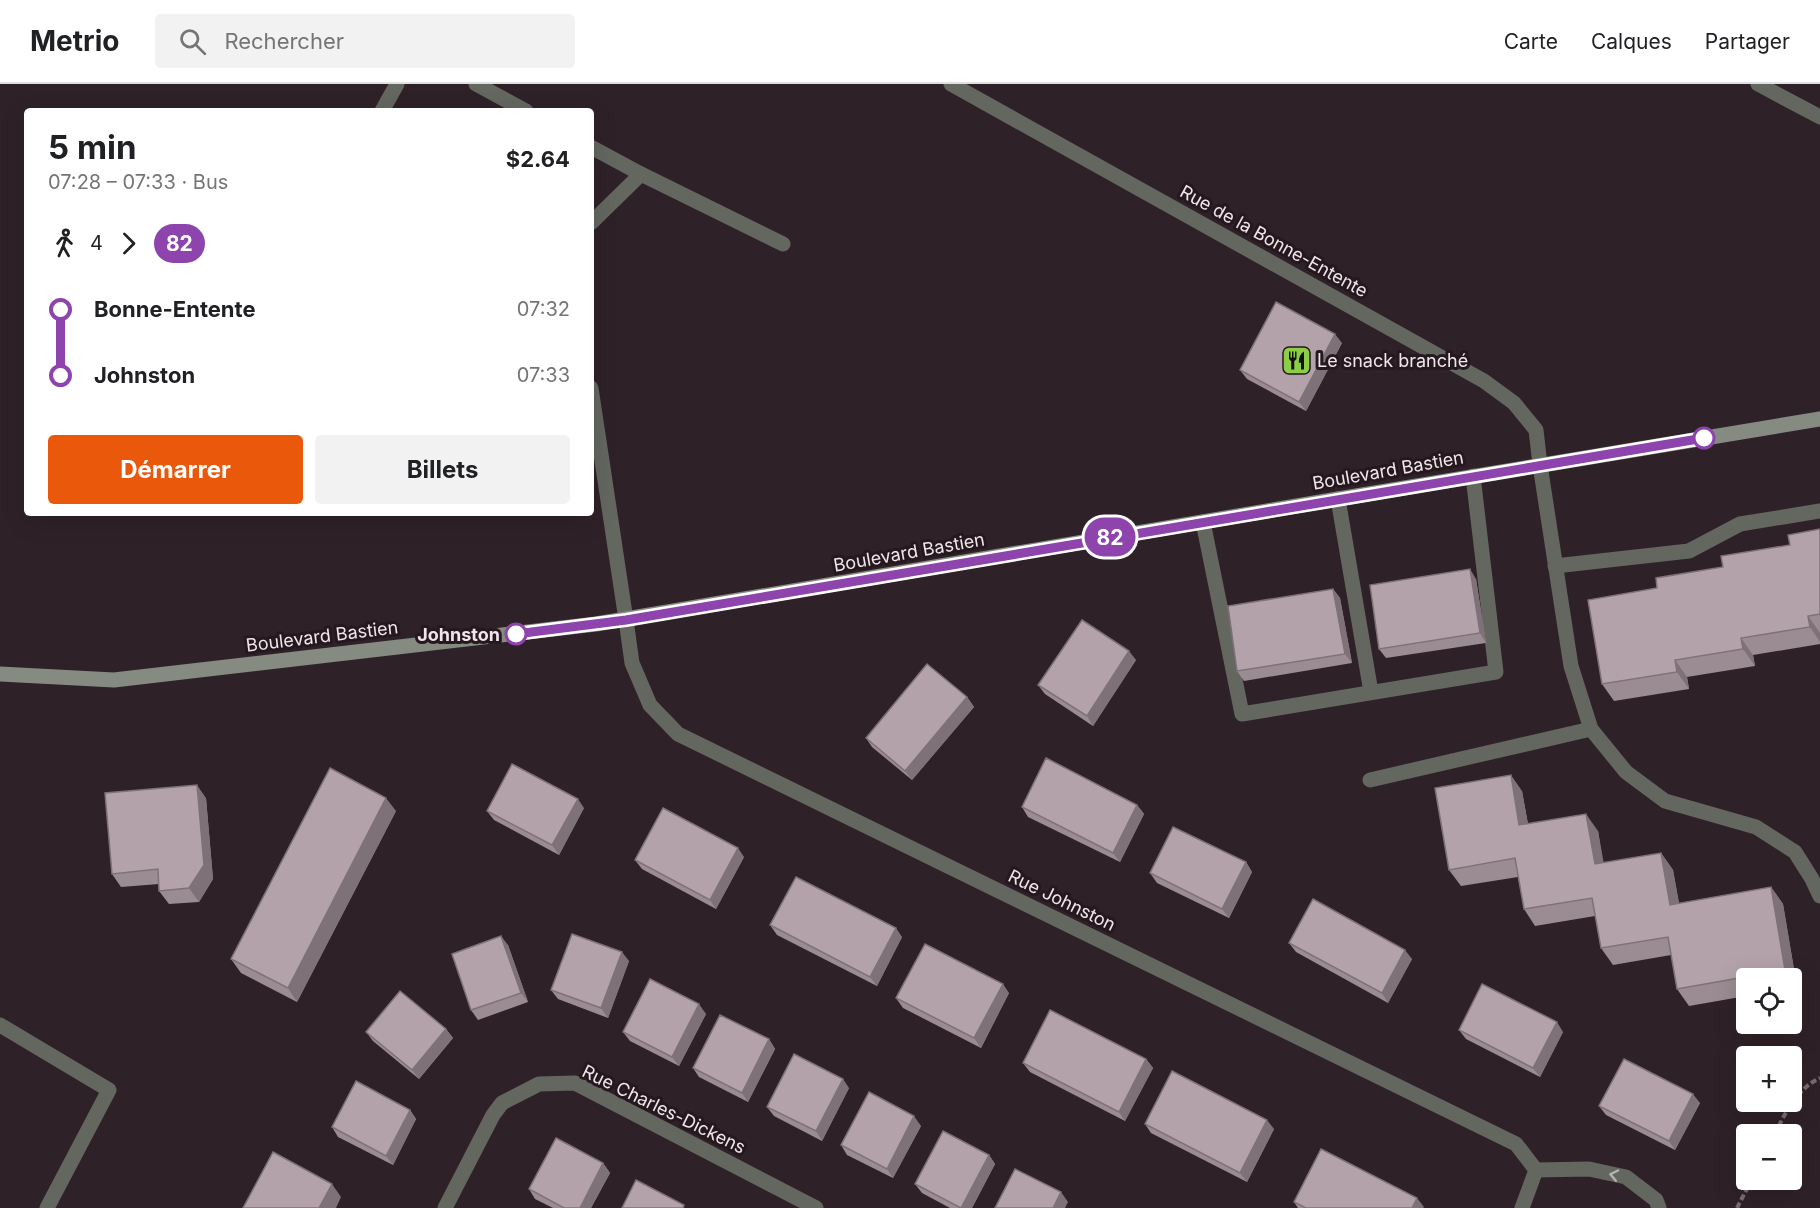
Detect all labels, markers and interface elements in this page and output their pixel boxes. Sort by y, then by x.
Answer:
search box [155,14,575,68]
text: Metrio [30,24,119,58]
icon: search [176,25,209,58]
text: Rechercher [224,28,344,54]
text: Carte [1504,29,1558,54]
text: Calques [1591,29,1672,54]
text: Partager [1705,29,1790,54]
text: 5 min [48,127,137,167]
text: $2.64 [506,146,570,172]
text: 07:28 – 07:33 · Bus [48,170,228,194]
street label: Rue de la Bonne-Entente [1177,181,1371,301]
icon: walk [48,227,81,260]
icon: forward [112,227,145,260]
text: 4 [90,231,103,255]
text: 82 [166,231,193,256]
text: Bonne-Entente [94,296,256,322]
text: 07:32 [517,297,570,321]
restaurant icon: Le snack branché [1280,344,1312,376]
place label: Le snack branché [1317,350,1468,371]
text: Johnston [94,362,195,388]
text: 07:33 [517,363,570,387]
unlabelled marker [1693,427,1715,449]
button: Démarrer [48,435,303,504]
button: Billets [315,435,570,504]
street label: Boulevard Bastien [1311,446,1465,494]
line badge: 82 [1083,518,1137,556]
text: 82 [1097,525,1123,550]
street label: Boulevard Bastien [832,528,986,576]
street label: Boulevard Bastien [245,616,399,656]
marker: Johnston [505,623,527,645]
place label: Johnston [417,624,500,645]
street label: Rue Johnston [1005,865,1119,935]
map controls [1736,968,1802,1190]
button: locate [1736,968,1802,1034]
button: + [1736,1046,1802,1112]
street label: Rue Charles-Dickens [579,1060,749,1158]
button: − [1736,1124,1802,1190]
one-way arrow [1610,1169,1620,1182]

